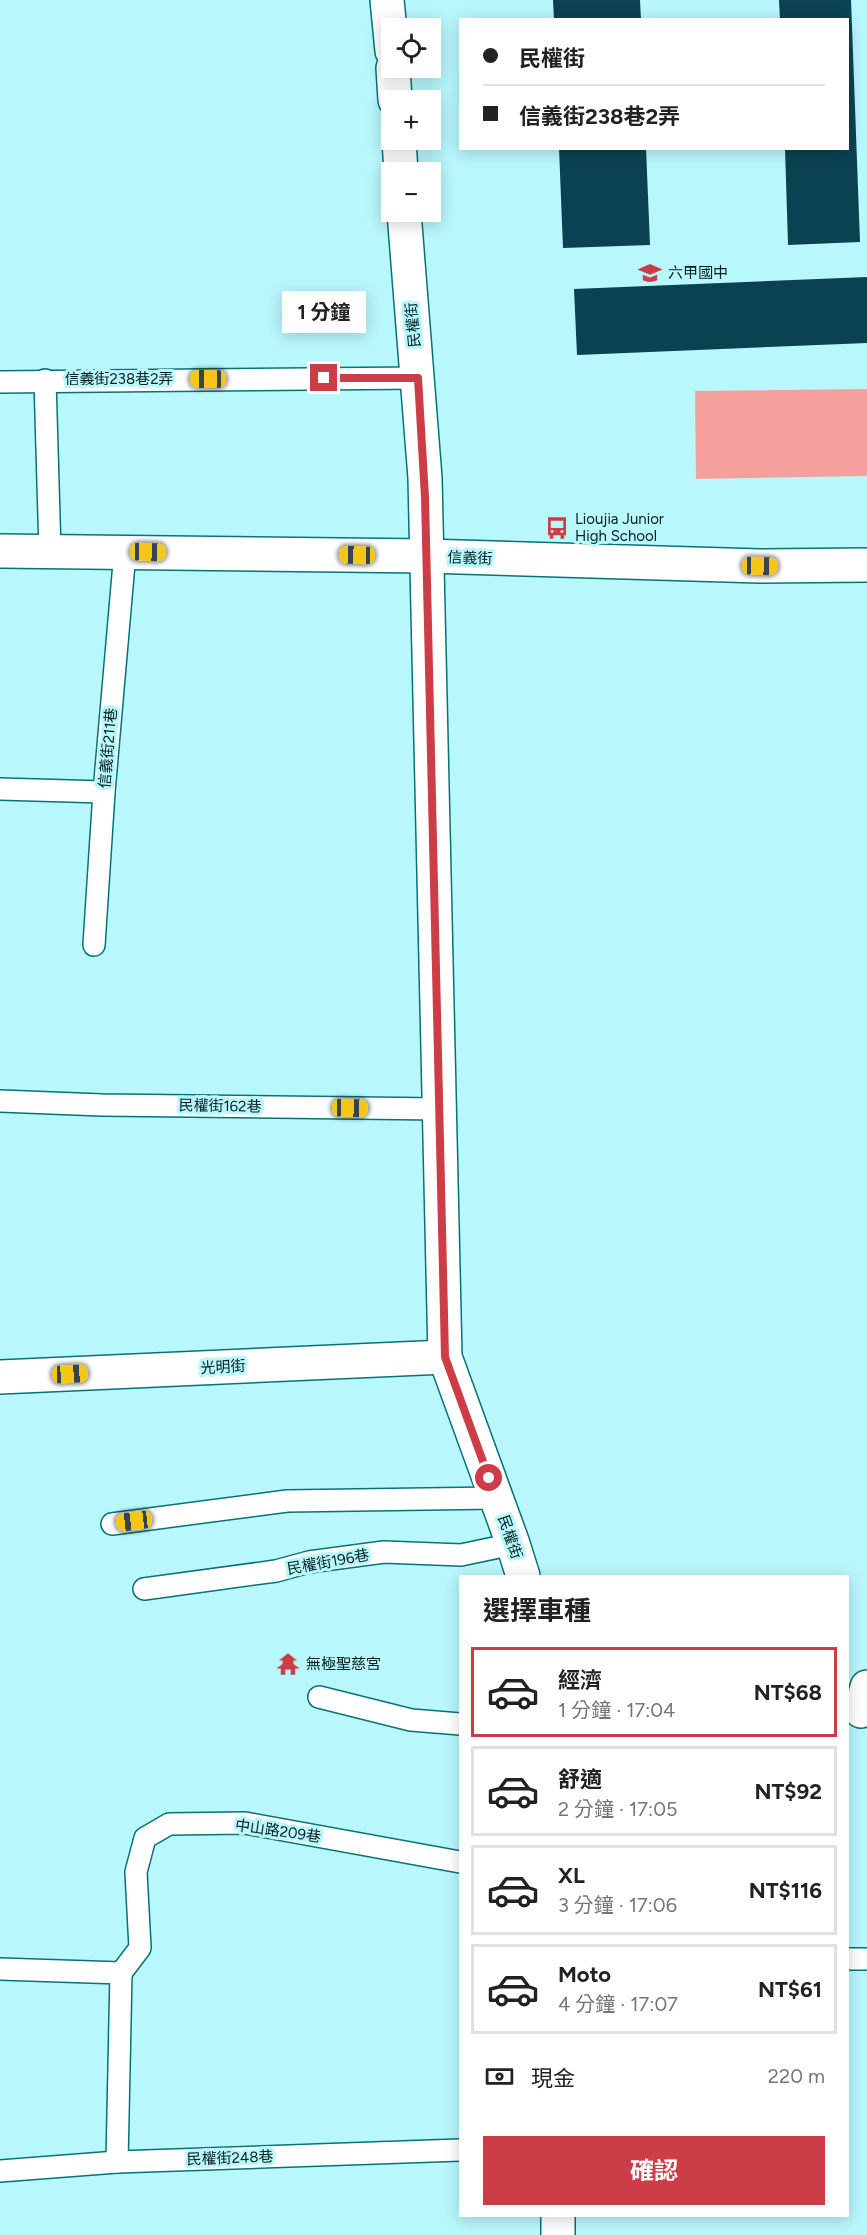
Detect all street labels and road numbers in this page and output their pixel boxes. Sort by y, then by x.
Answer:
street label: 民權街 [402,302,424,348]
street label: 信義街238巷2弄 [64,370,174,388]
street label: 信義街 [447,548,493,568]
street label: 信義街211巷 [96,707,120,789]
street label: 民權街162巷 [178,1096,262,1116]
street label: 光明街 [200,1357,246,1377]
street label: 民權街 [494,1513,526,1561]
street label: 民權街196巷 [285,1546,371,1578]
street label: 中山路209巷 [234,1816,322,1846]
street label: 民權街248巷 [186,2147,274,2169]

